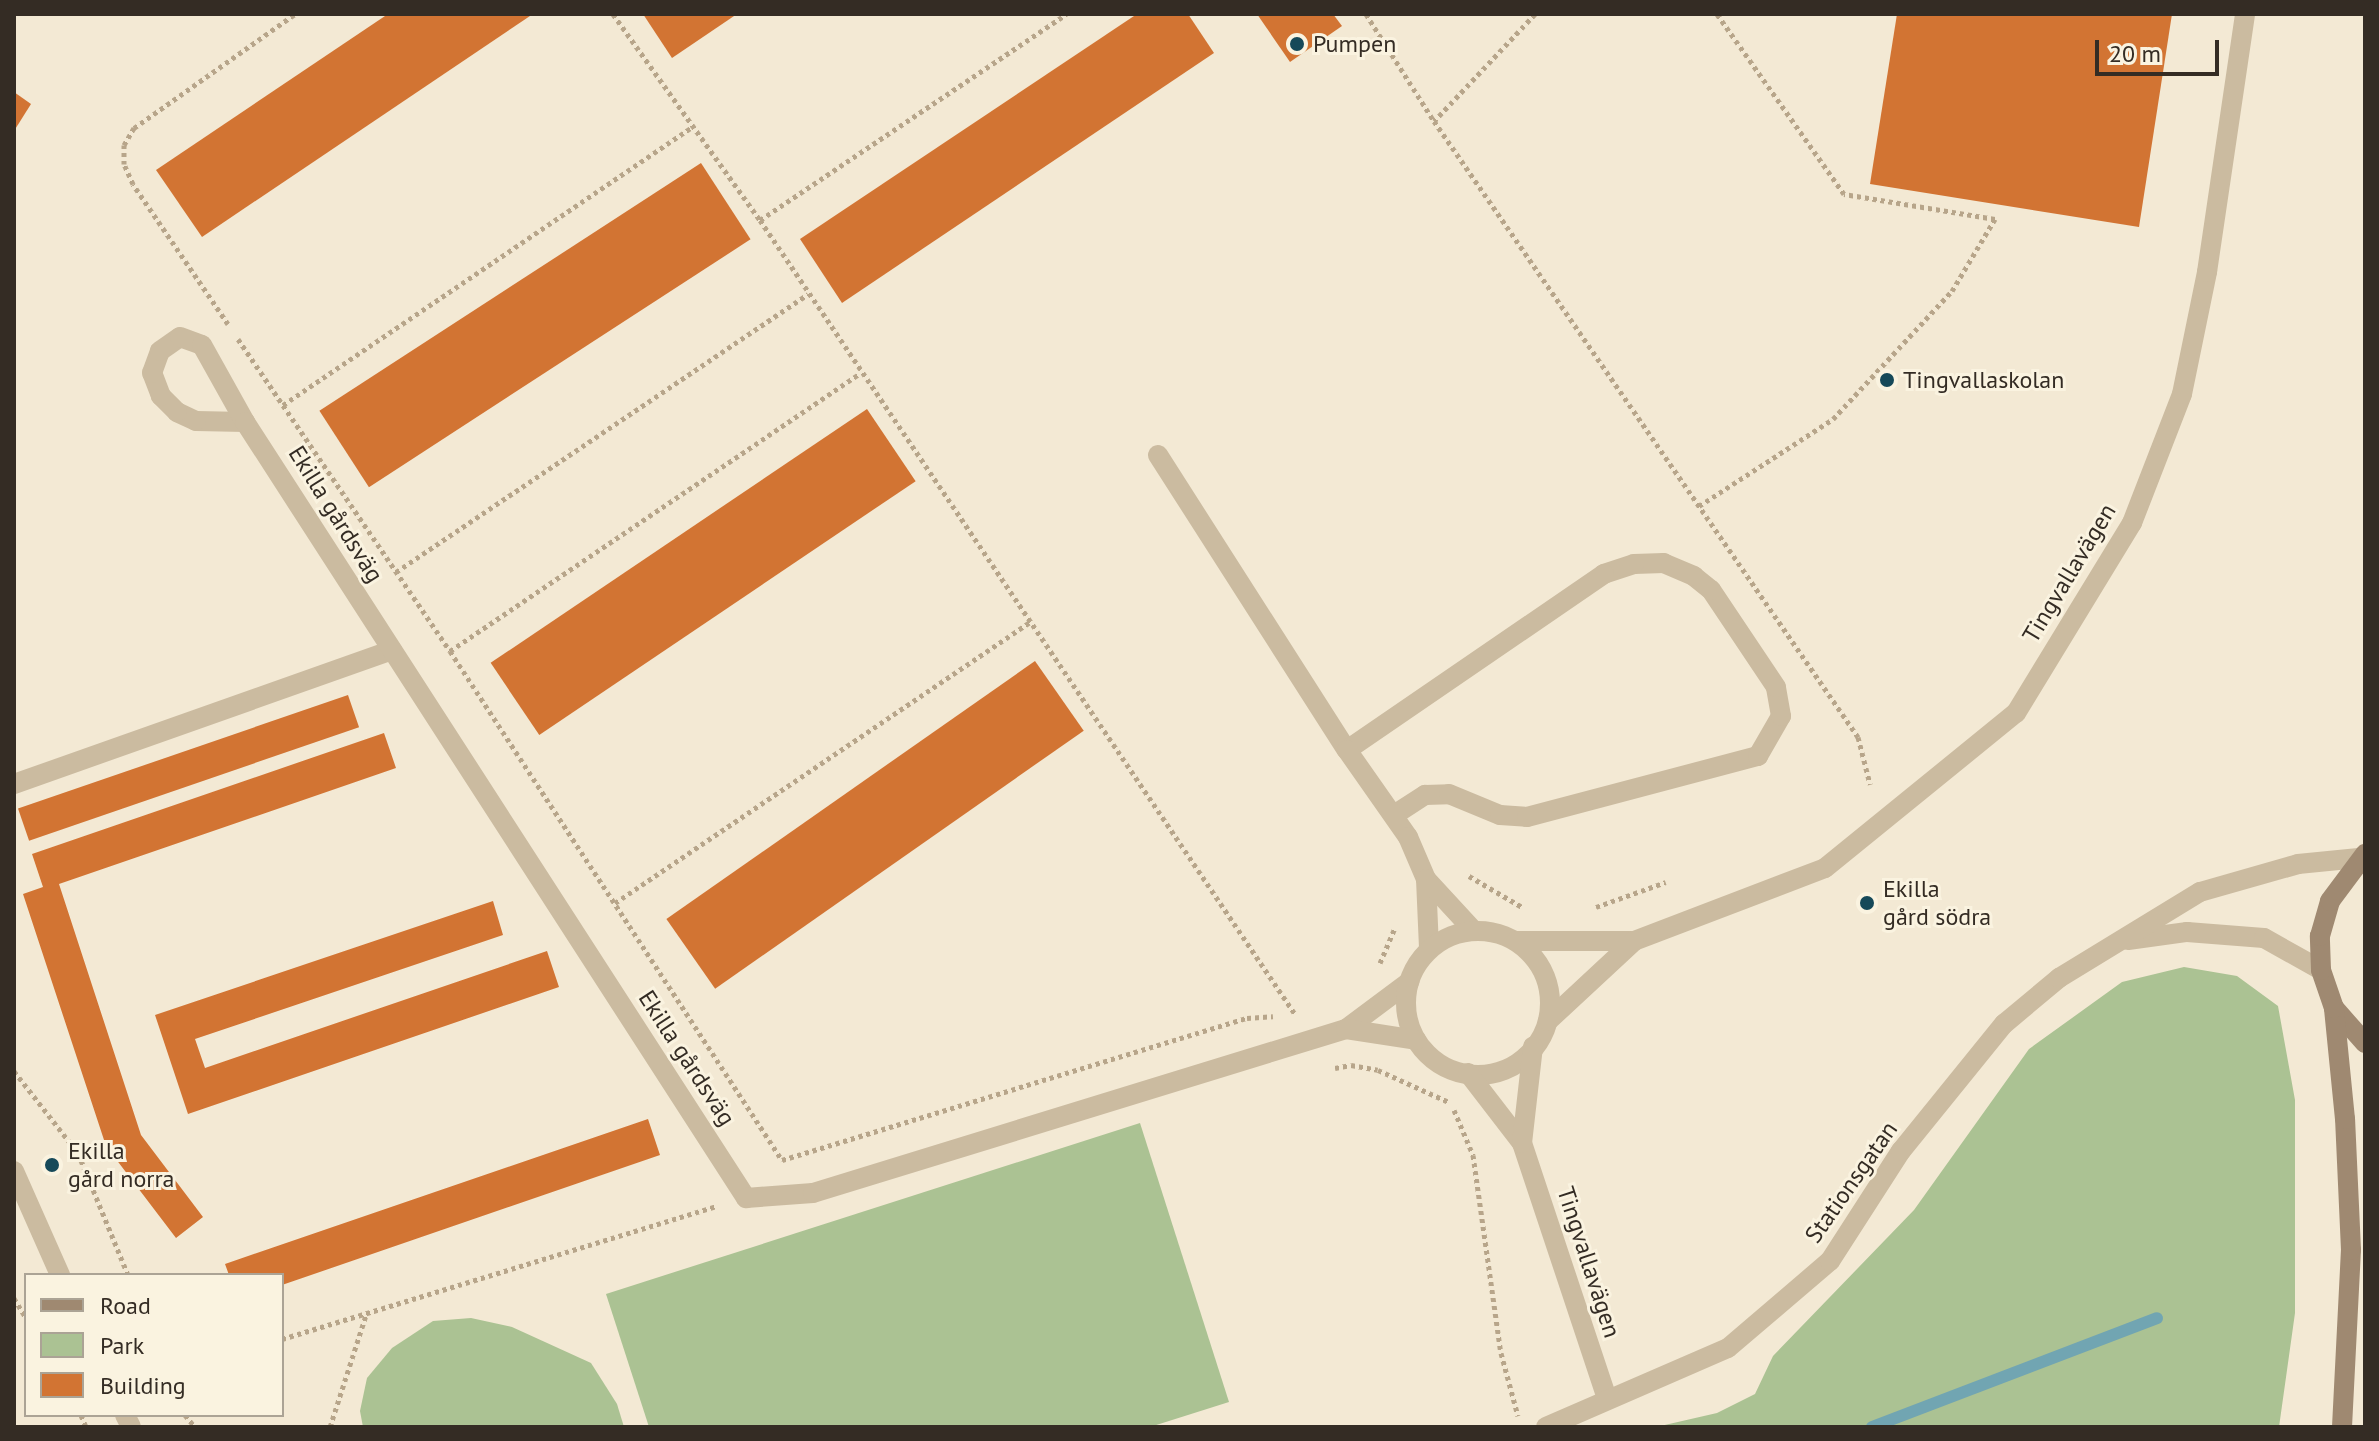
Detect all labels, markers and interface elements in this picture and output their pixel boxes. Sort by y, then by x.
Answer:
scale bar [2099,24,2223,74]
place label: Pumpen [1313,30,1396,58]
marker: Pumpen [1288,35,1306,53]
text: 20 m [2109,38,2161,69]
place label: Tingvallaskolan [1903,366,2064,394]
marker: Tingvallaskolan [1878,371,1896,389]
street label: Ekilla gårdsväg [283,440,389,588]
street label: Tingvallavägen [2016,498,2122,648]
place label: Ekilla gård södra [1883,875,1991,931]
marker: Ekilla gård södra [1858,894,1876,912]
street label: Ekilla gårdsväg [633,985,741,1131]
street label: Stationsgatan [1799,1116,1903,1248]
place label: Ekilla gård norra [68,1137,174,1193]
marker: Ekilla gård norra [43,1156,61,1174]
street label: Tingvallavägen [1551,1183,1627,1341]
legend [24,1273,284,1417]
text: Road [100,1290,151,1321]
text: Park [100,1330,144,1361]
text: Building [100,1370,186,1401]

